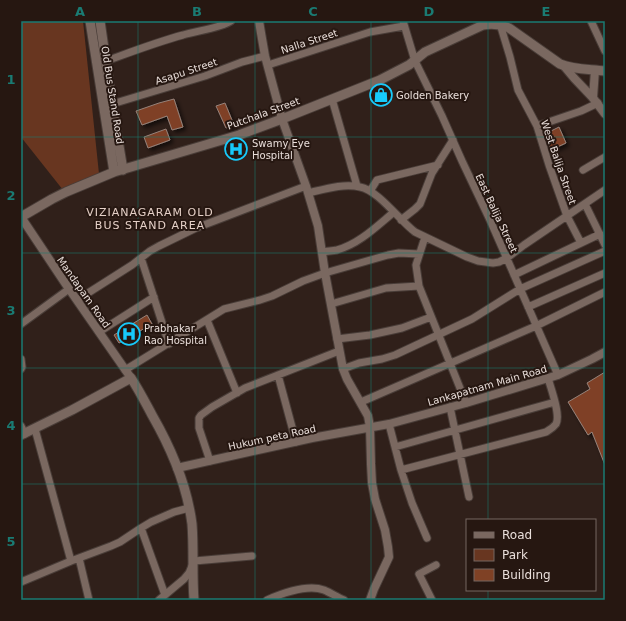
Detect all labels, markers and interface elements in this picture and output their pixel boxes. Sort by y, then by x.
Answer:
text: A [75,4,85,19]
text: B [192,4,202,19]
text: C [308,4,318,19]
text: D [424,4,435,19]
text: E [542,4,550,19]
street label: Nalla Street [279,27,339,56]
street label: Old Bus Stand Road [99,45,126,145]
street label: Asapu Street [154,56,219,87]
text: 1 [6,72,16,87]
shop icon: Golden Bakery [368,82,394,108]
place label: Golden Bakery [396,90,469,101]
street label: Putchala Street [225,95,301,132]
street label: West Balija Street [539,118,578,206]
hospital icon: Swamy Eye Hospital [223,136,249,162]
place label: Swamy Eye Hospital [252,138,310,161]
street label: East Balija Street [473,172,520,254]
text: 2 [6,188,16,203]
district label: VIZIANAGARAM OLD BUS STAND AREA [86,206,214,232]
street label: Mandapam Road [55,255,112,330]
text: 3 [6,303,16,318]
hospital icon: Prabhakar Rao Hospital [116,321,142,347]
place label: Prabhakar Rao Hospital [144,323,207,346]
street label: Lankapatnam Main Road [426,363,548,408]
text: 4 [6,418,16,433]
street label: Hukum peta Road [227,423,317,452]
legend [466,519,596,591]
text: Road [502,528,532,542]
text: 5 [6,534,16,549]
text: Park [502,548,528,562]
text: Building [502,568,551,582]

